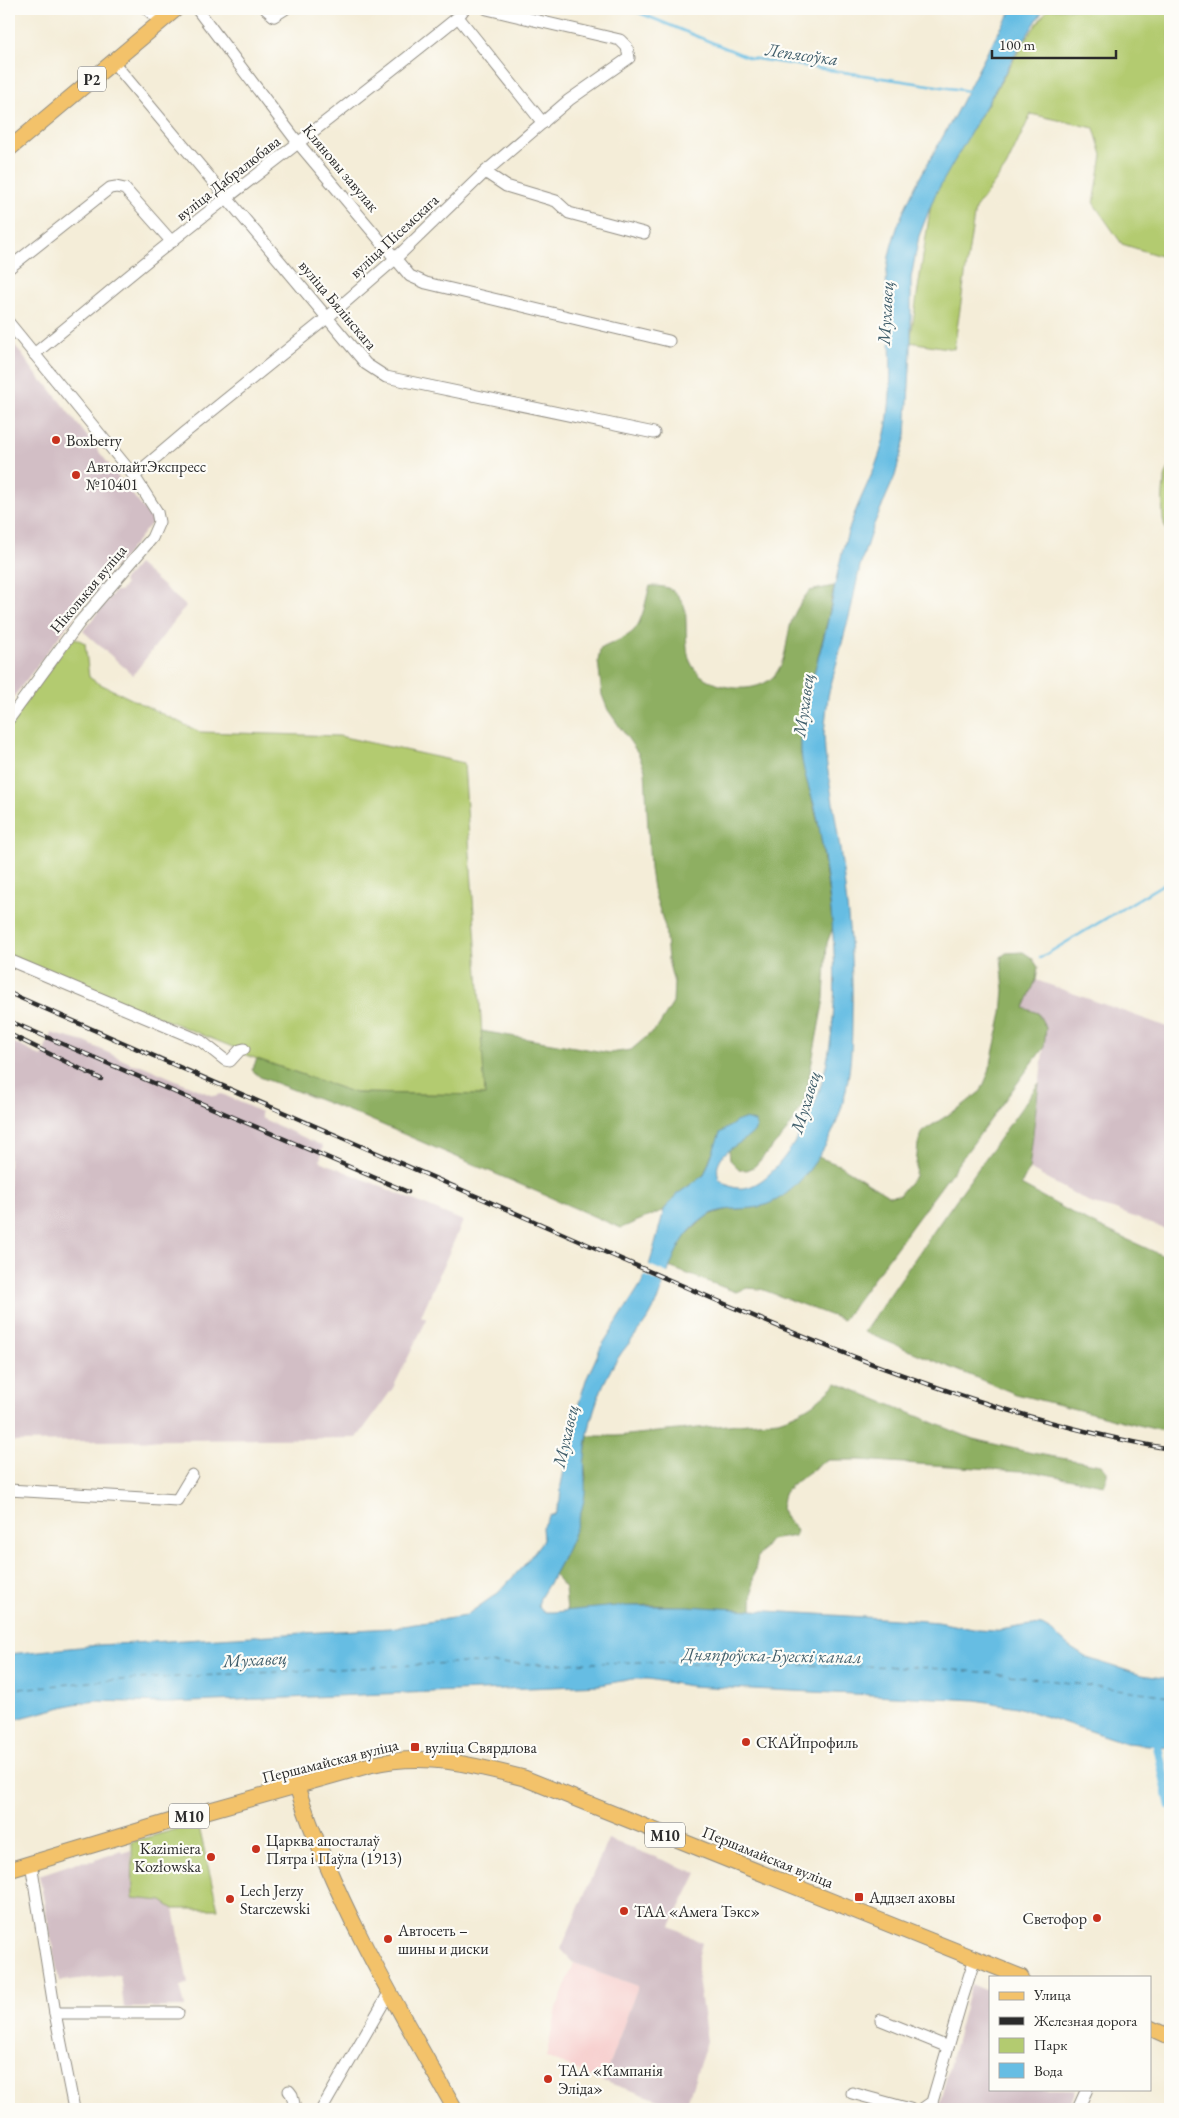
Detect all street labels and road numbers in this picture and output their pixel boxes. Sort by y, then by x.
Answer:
road number: Р2 [78,66,106,92]
street label: Кляновы завулак [298,120,384,217]
street label: вуліца Дабралюбава [172,130,285,225]
street label: вуліца Пісемскага [345,189,443,283]
street label: вуліца Бялінскага [294,256,382,355]
street label: Ніколькая вуліца [45,540,132,638]
street label: Першамайская вуліца [260,1734,401,1788]
road number: М10 [169,1804,209,1828]
street label: Першамайская вуліца [699,1821,837,1893]
road number: М10 [645,1822,685,1848]

